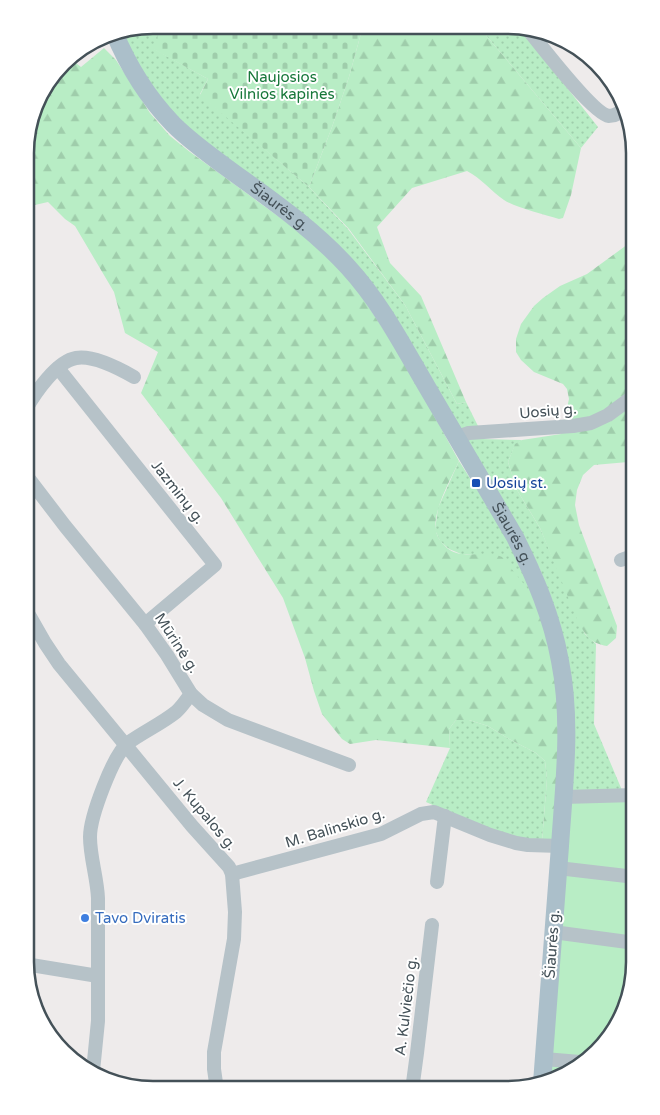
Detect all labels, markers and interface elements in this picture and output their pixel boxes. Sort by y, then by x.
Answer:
park label: Naujosios Vilnios kapinės [229,68,335,103]
street label: Šiaurės g. [247,179,313,235]
street label: Uosių g. [519,400,577,422]
street label: Jazminų g. [148,457,208,527]
place label: Uosių st. [486,474,547,492]
marker: Uosių st. [470,477,482,489]
street label: Šiaurės g. [488,499,536,568]
street label: Mūrinė g. [151,610,203,676]
street label: J. Kupalos g. [169,774,241,854]
street label: M. Balinskio g. [283,804,387,852]
place label: Tavo Dviratis [95,909,186,927]
street label: Šiaurės g. [541,909,563,979]
marker: Tavo Dviratis [79,912,91,924]
street label: A. Kulviečio g. [391,955,421,1057]

